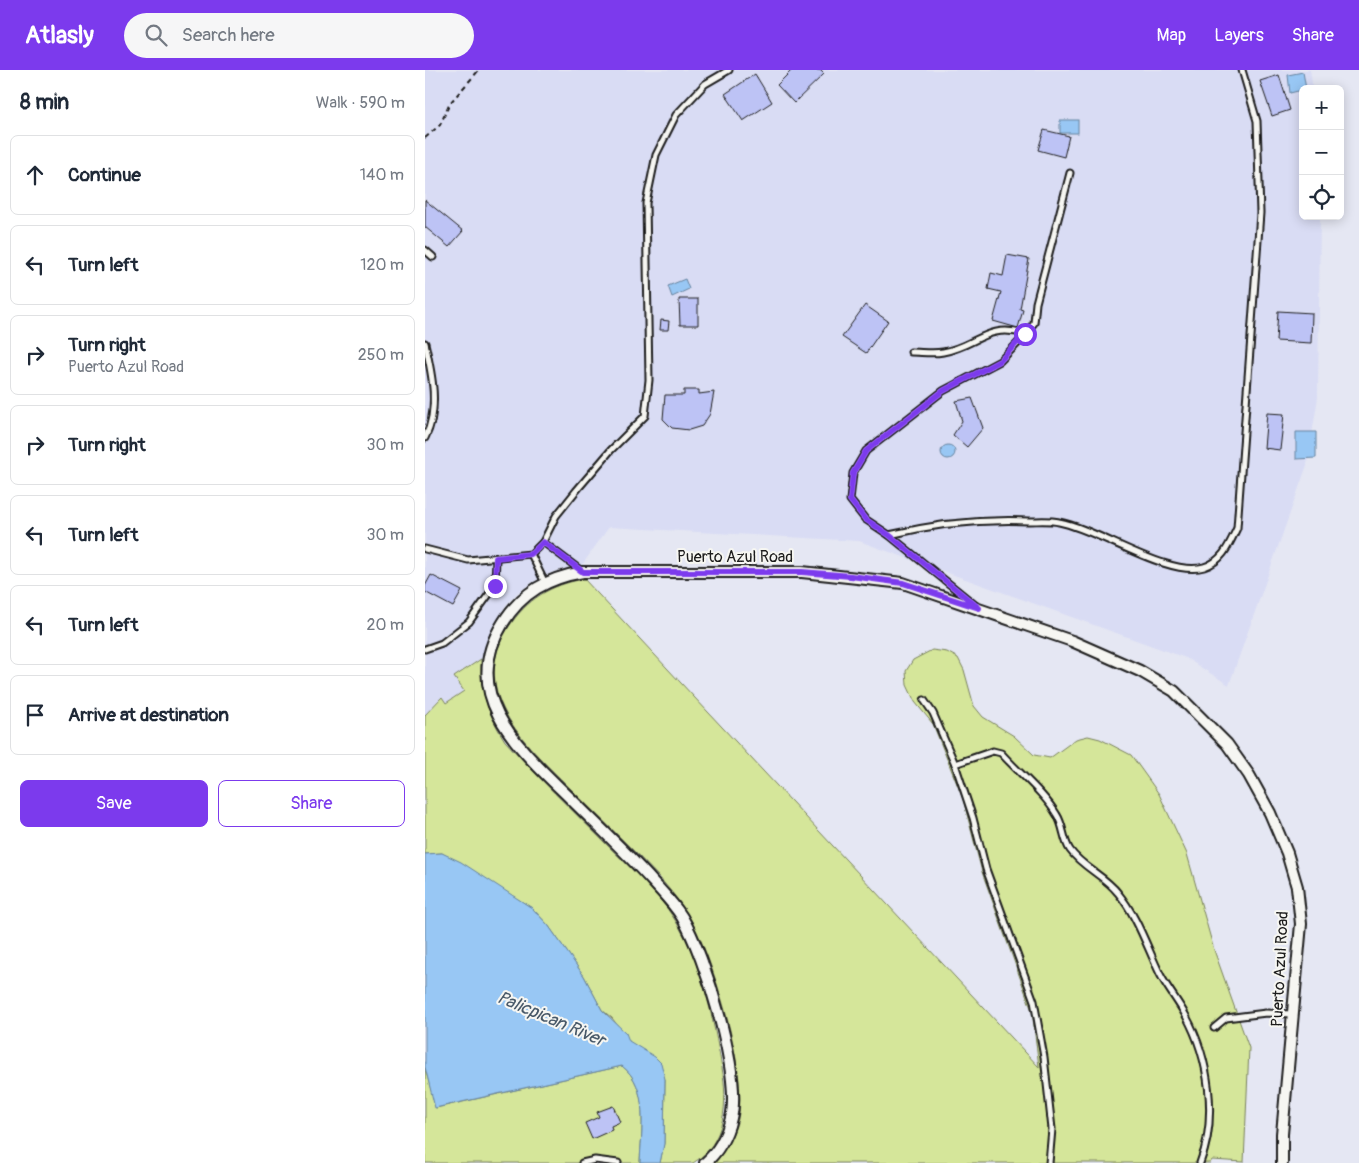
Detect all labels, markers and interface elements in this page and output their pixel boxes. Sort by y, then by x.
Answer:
search box [124,13,474,58]
text: Atlasly [25,21,94,50]
icon: search [142,21,170,49]
text: Search here [182,23,275,47]
text: Map [1157,24,1186,47]
text: Layers [1214,24,1264,47]
text: Share [1292,24,1334,47]
map controls [1299,85,1344,220]
button: + [1299,85,1344,130]
text: 8 min [20,89,69,116]
text: Walk · 590 m [316,93,405,113]
button: − [1299,130,1344,175]
icon: ahead [21,161,49,189]
text: Continue [68,163,141,187]
text: 140 m [360,165,404,185]
button: locate [1299,175,1344,220]
icon: left [21,251,49,279]
text: Turn left [68,253,138,277]
text: 120 m [360,255,404,275]
route start [1014,323,1037,346]
text: Turn right [68,333,146,357]
icon: right [21,341,49,369]
text: 250 m [358,345,404,365]
text: Puerto Azul Road [68,357,184,377]
icon: right [21,431,49,459]
text: Turn right [68,433,146,457]
text: 30 m [366,435,404,455]
icon: left [21,521,49,549]
text: Turn left [68,523,138,547]
text: 30 m [366,525,404,545]
street label: Puerto Azul Road [677,547,793,567]
route end [484,575,507,598]
icon: left [21,611,49,639]
text: Turn left [68,613,138,637]
text: 20 m [366,615,404,635]
icon: arrive [21,701,49,729]
text: Arrive at destination [68,703,229,727]
button: Save [20,780,208,827]
button: Share [218,780,405,827]
street label: Puerto Azul Road [1267,911,1293,1027]
water label: Palicpican River [494,986,611,1053]

